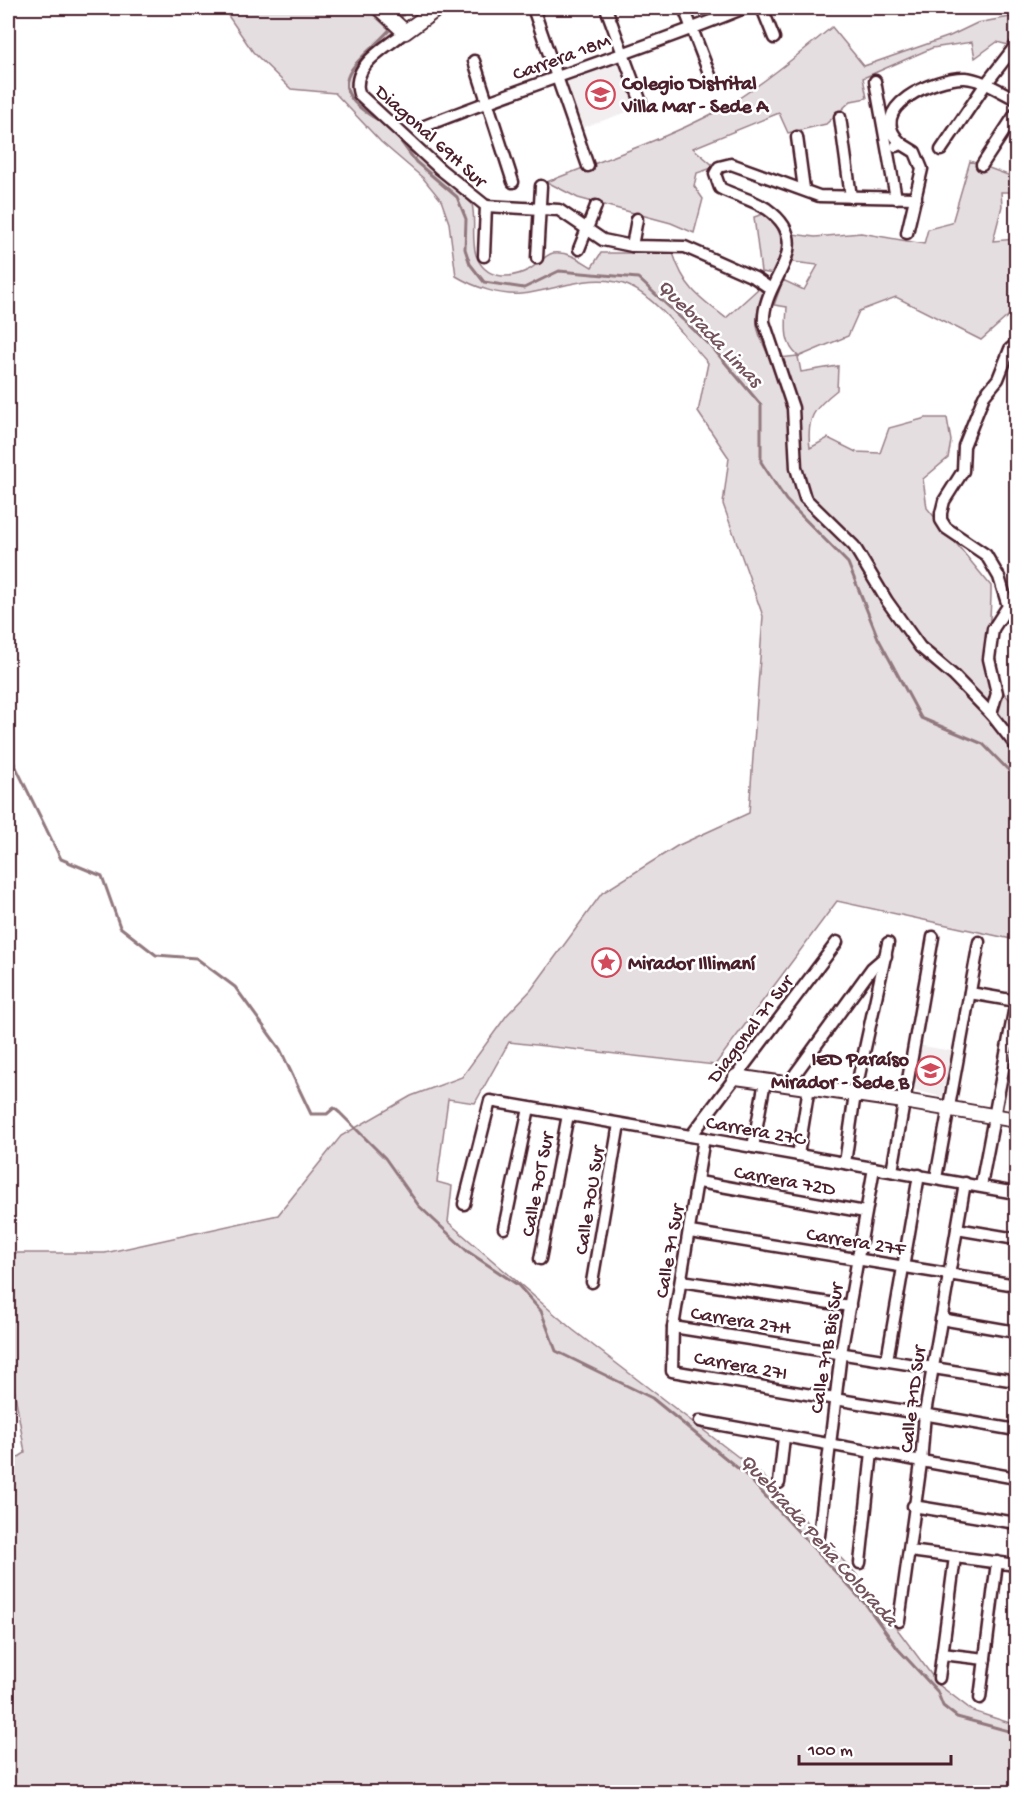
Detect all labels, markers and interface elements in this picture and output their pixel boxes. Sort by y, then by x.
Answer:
street label: Carrera 18M [510,31,614,88]
place label: Colegio Distrital Villa Mar - Sede A [621,74,770,120]
school or university icon: Colegio Distrital Villa Mar - Sede A [585,78,617,110]
street label: Diagonal 69H Sur [368,80,492,195]
water label: Quebrada Limas [651,275,768,395]
place icon: Mirador Illimaní [591,946,623,978]
place label: Mirador Illimaní [628,954,757,977]
street label: Diagonal 71 Sur [703,970,801,1090]
place label: IED Paraíso Mirador - Sede B [771,1050,910,1096]
school or university icon: IED Paraíso Mirador - Sede B [914,1054,946,1086]
street label: Carrera 27C [704,1112,808,1153]
street label: Calle 70T Sur [518,1129,561,1239]
street label: Calle 70U Sur [572,1143,612,1256]
street label: Carrera 72D [732,1162,838,1203]
street label: Calle 71 Sur [652,1201,691,1300]
street label: Carrera 27F [804,1224,908,1263]
street label: Calle 71B Bis Sur [807,1280,850,1415]
street label: Carrera 27H [689,1303,793,1342]
street label: Calle 71D Sur [896,1343,933,1454]
street label: Carrera 27I [692,1348,789,1387]
water label: Quebrada Peña Colorada [733,1450,902,1634]
scale bar [799,1728,950,1766]
text: 100 m [807,1741,853,1762]

